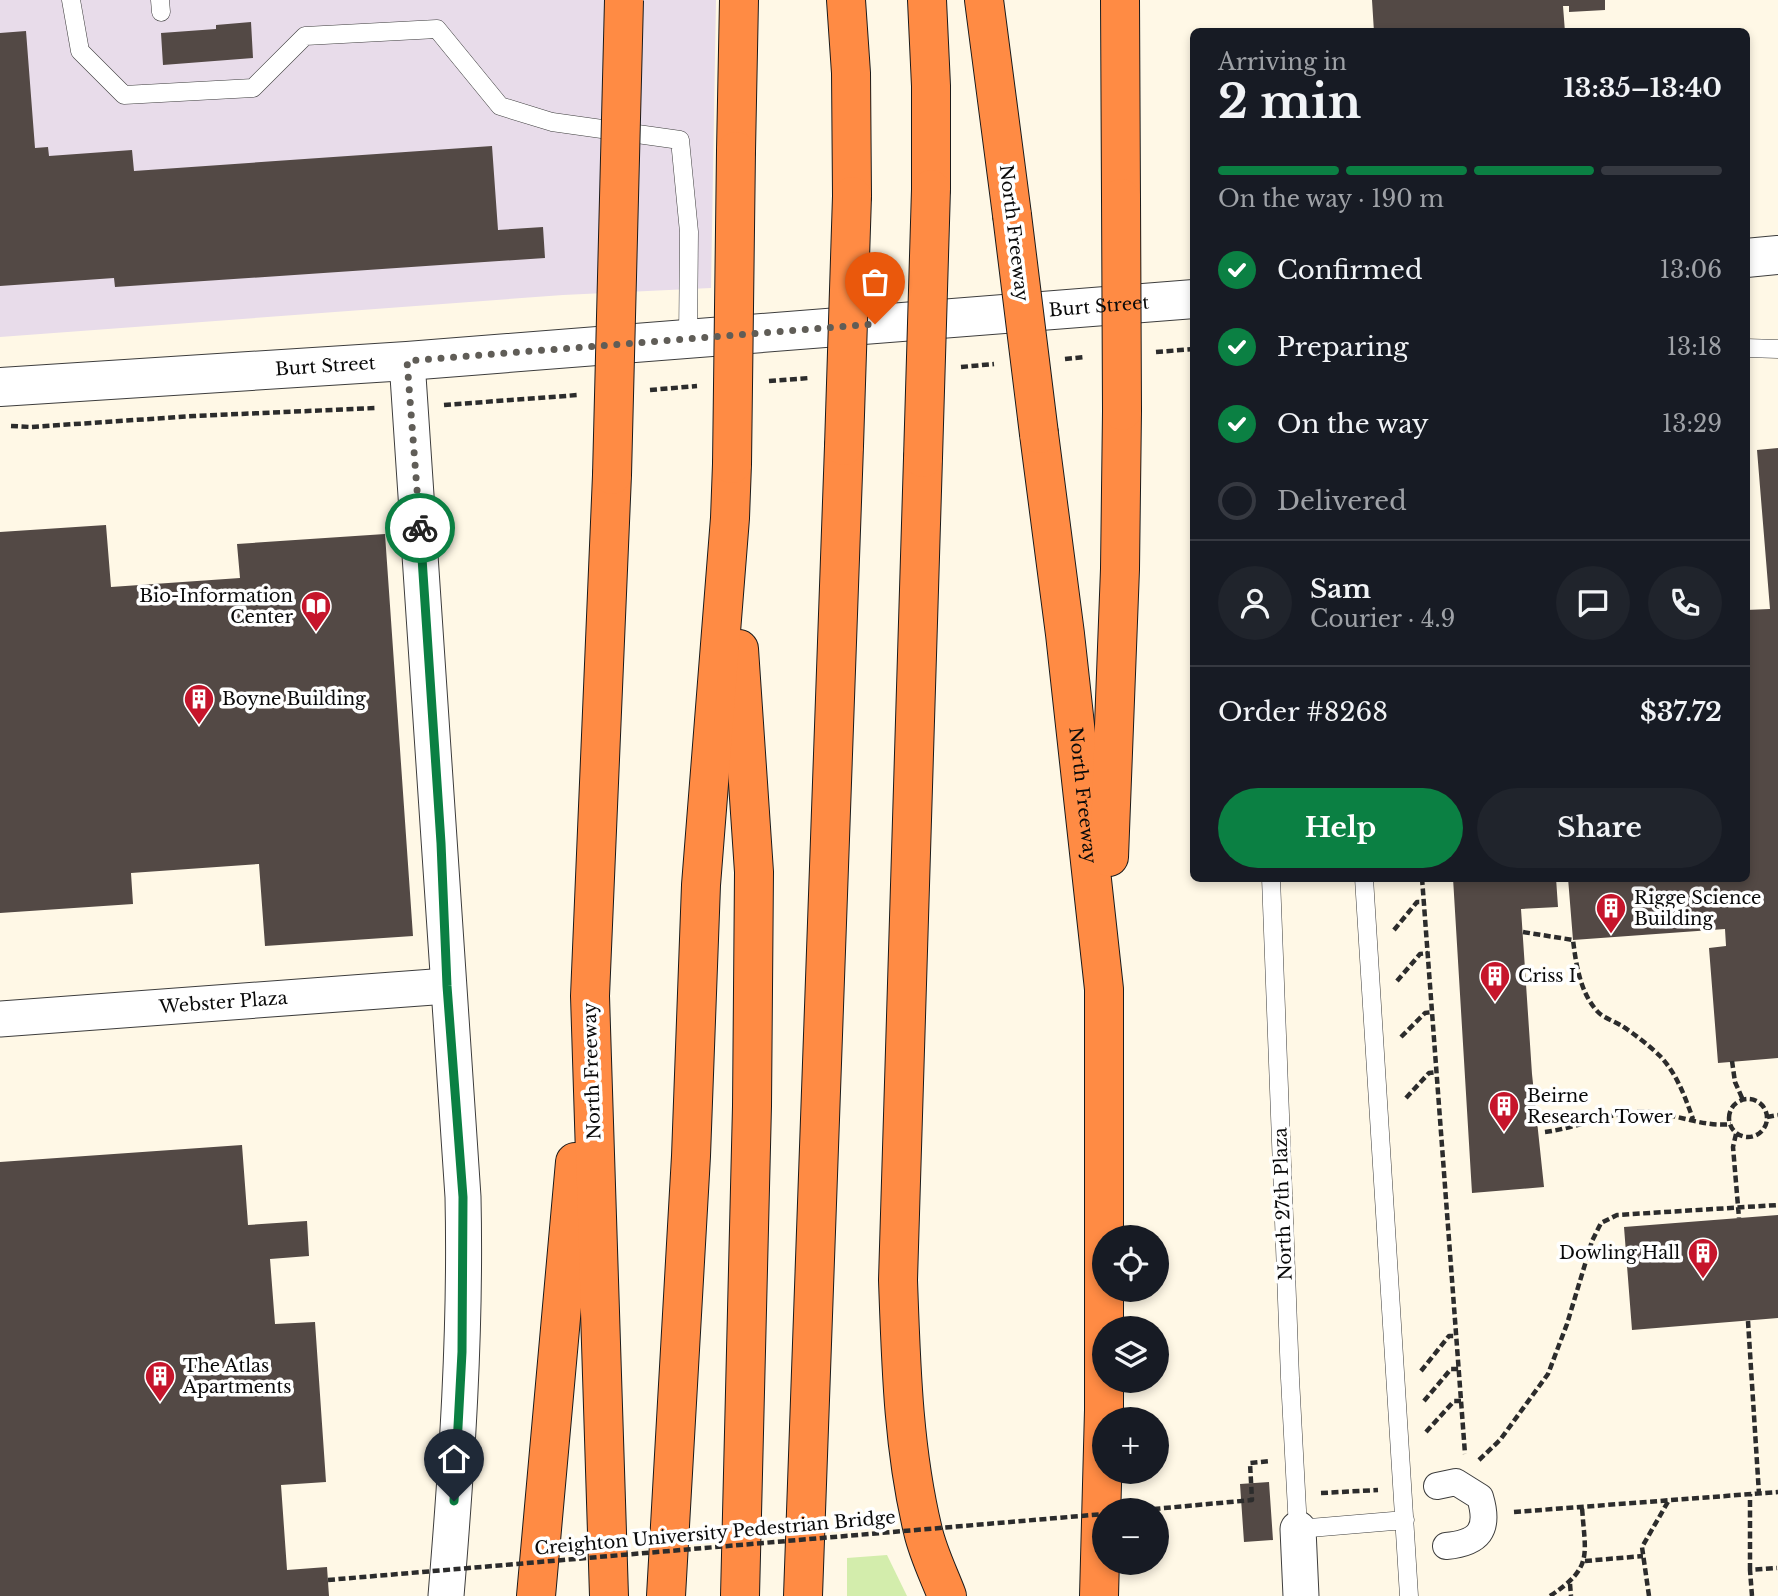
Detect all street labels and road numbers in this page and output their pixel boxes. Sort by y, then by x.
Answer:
street label: North Freeway [995,164,1033,303]
street label: Burt Street [1048,292,1150,321]
street label: Burt Street [274,352,376,380]
street label: North Freeway [1064,726,1101,865]
street label: Webster Plaza [157,987,288,1018]
street label: North Freeway [579,1002,605,1140]
street label: North 27th Plaza [1269,1127,1297,1281]
street label: Creighton University Pedestrian Bridge [534,1506,896,1560]

